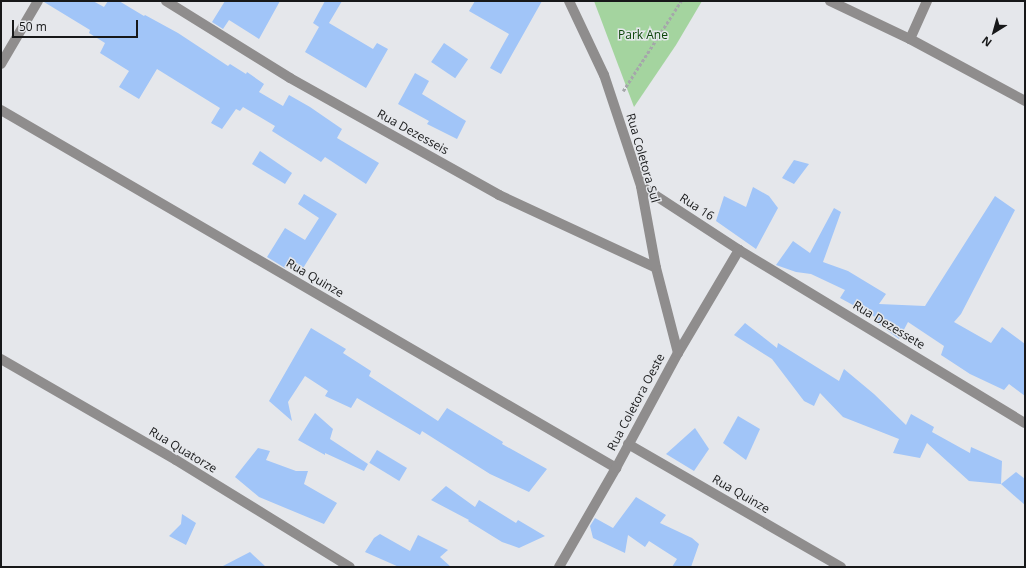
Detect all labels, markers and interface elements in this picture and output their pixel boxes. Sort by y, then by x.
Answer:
scale bar [14,12,140,38]
north arrow [974,12,1014,52]
text: 50 m [19,18,47,35]
park label: Park Ane [618,28,668,42]
text: N [978,33,995,51]
street label: Rua Dezesseis [375,106,451,158]
street label: Rua Coletora Sul [623,112,663,204]
street label: Rua 16 [677,191,717,223]
street label: Rua Quinze [284,256,346,300]
street label: Rua Dezessete [850,298,928,352]
street label: Rua Coletora Oeste [604,351,668,453]
street label: Rua Quatorze [146,424,220,476]
street label: Rua Quinze [710,472,772,516]

